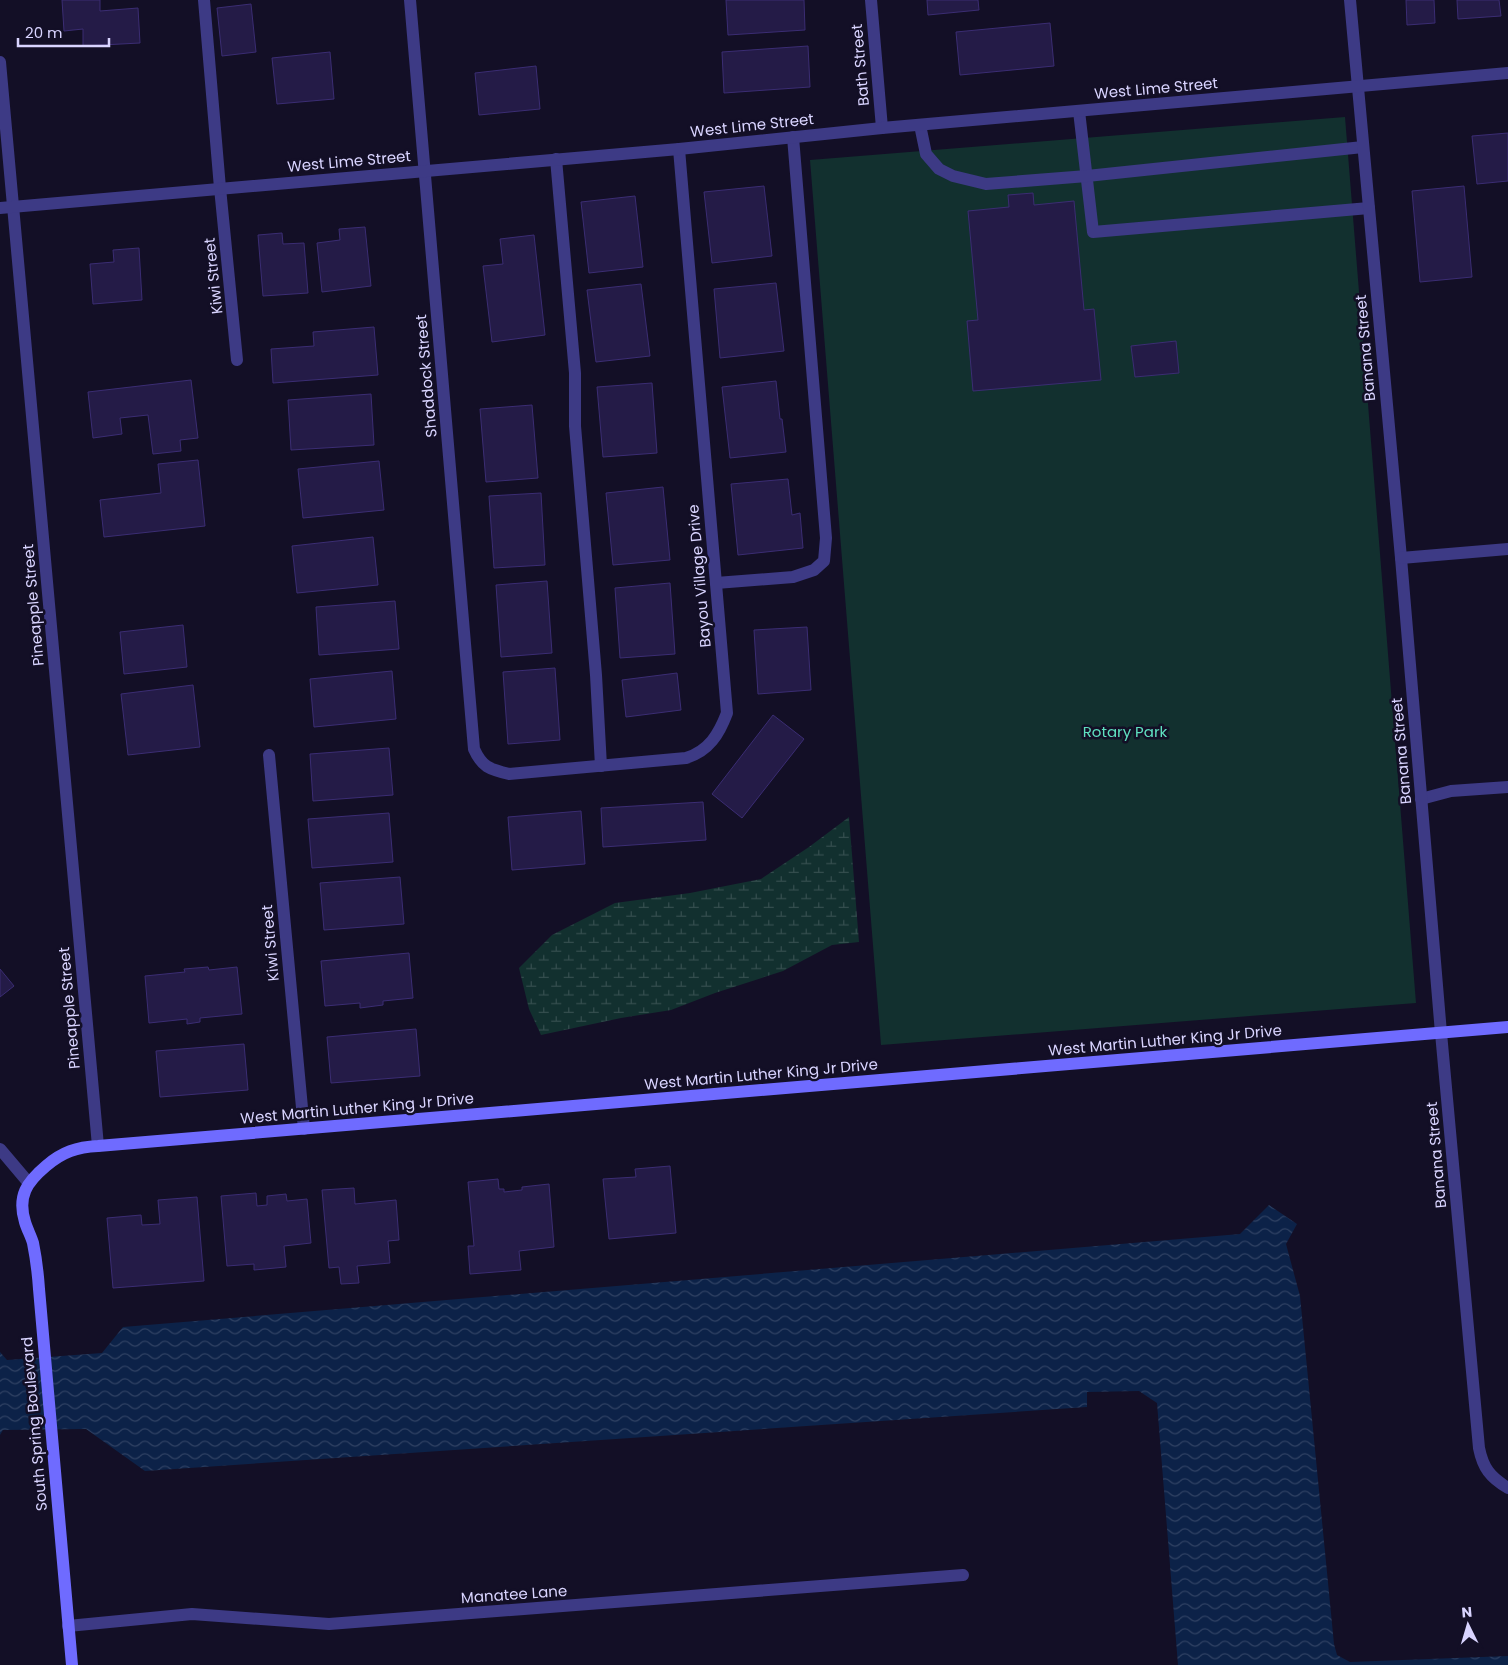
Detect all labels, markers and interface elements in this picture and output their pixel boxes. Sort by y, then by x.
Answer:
scale bar [18,15,109,47]
text: 20 m [25,22,63,43]
street label: Bath Street [846,23,874,107]
street label: West Lime Street [1093,72,1219,104]
street label: West Lime Street [689,108,815,142]
street label: West Lime Street [286,145,412,177]
street label: Kiwi Street [199,237,227,315]
street label: Banana Street [1350,294,1380,402]
street label: Shaddock Street [410,314,442,438]
street label: Bayou Village Drive [682,504,716,648]
street label: Pineapple Street [17,543,49,667]
street label: Banana Street [1386,697,1416,805]
park label: Rotary Park [1083,721,1168,742]
street label: Kiwi Street [256,904,284,982]
street label: Pineapple Street [53,946,85,1070]
street label: West Martin Luther King Jr Drive [1047,1019,1283,1061]
street label: West Martin Luther King Jr Drive [643,1053,879,1095]
street label: West Martin Luther King Jr Drive [239,1087,475,1129]
street label: Banana Street [1421,1101,1451,1209]
street label: South Spring Boulevard [16,1336,52,1512]
street label: Manatee Lane [460,1580,568,1608]
north arrow [1443,1600,1493,1650]
text: N [1461,1602,1473,1622]

